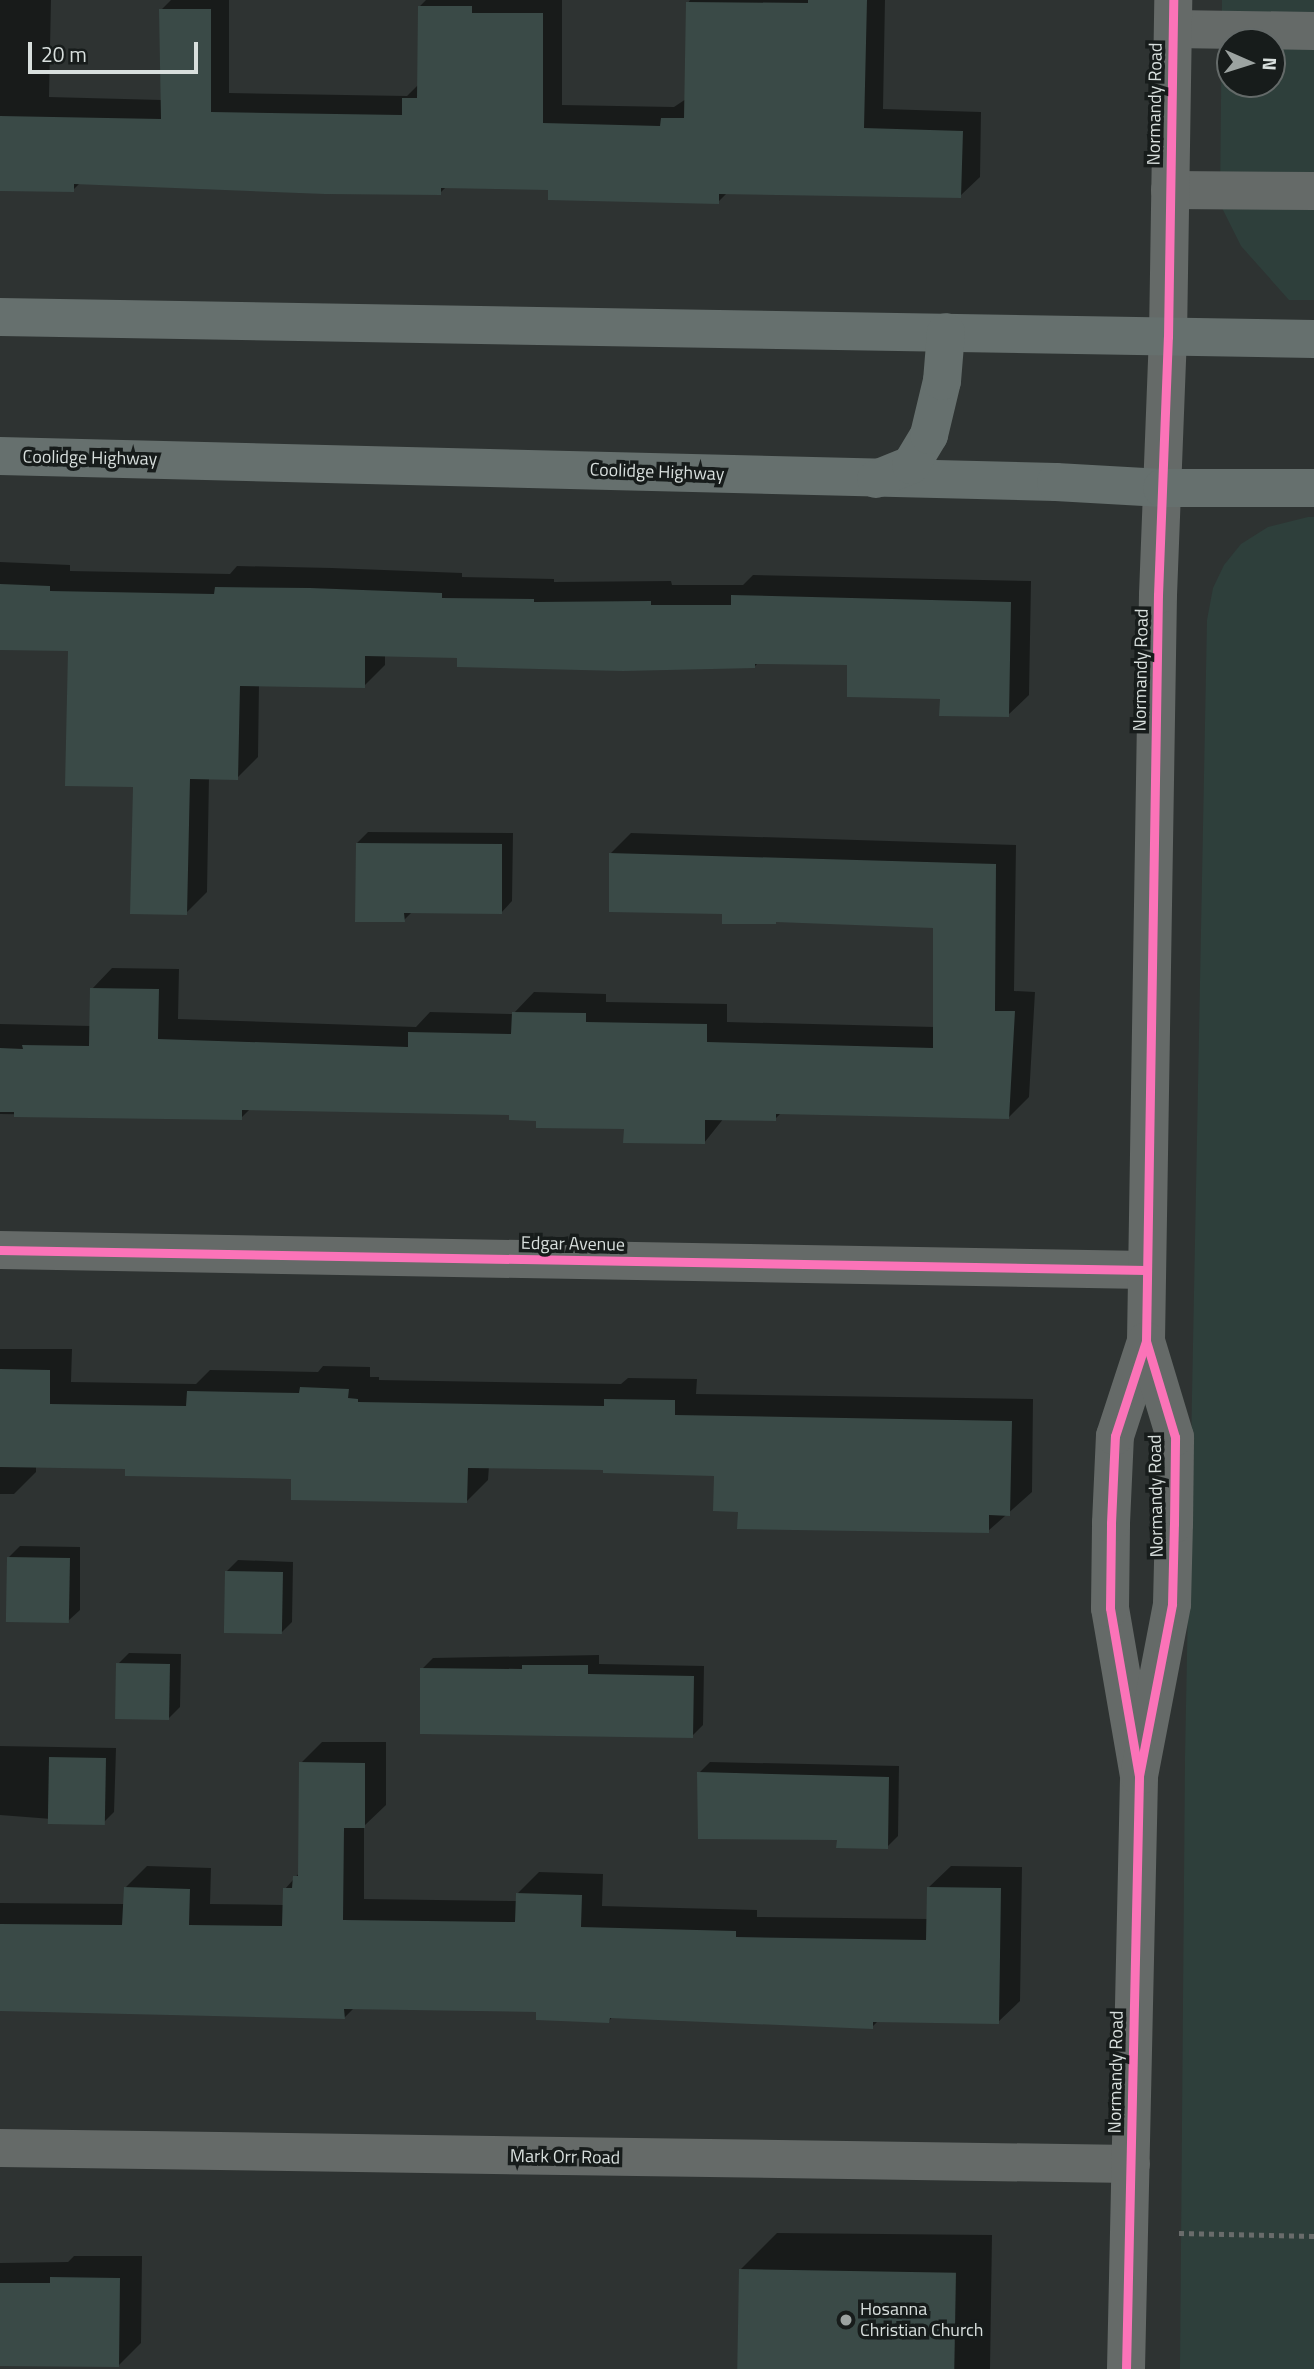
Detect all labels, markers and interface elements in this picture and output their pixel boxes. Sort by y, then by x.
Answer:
scale bar [32,28,201,72]
north arrow [1216,28,1286,98]
text: 20 m [41,38,87,70]
street label: Normandy Road [1143,42,1167,166]
text: N [1256,57,1285,71]
street label: Coolidge Highway [22,446,158,470]
street label: Coolidge Highway [589,459,725,485]
street label: Normandy Road [1129,608,1153,732]
street label: Edgar Avenue [521,1232,625,1256]
street label: Normandy Road [1144,1434,1168,1558]
street label: Normandy Road [1104,2010,1128,2134]
street label: Mark Orr Road [510,2145,620,2169]
place label: Hosanna Christian Church [860,2299,983,2342]
marker: Hosanna Christian Church [838,2312,854,2328]

